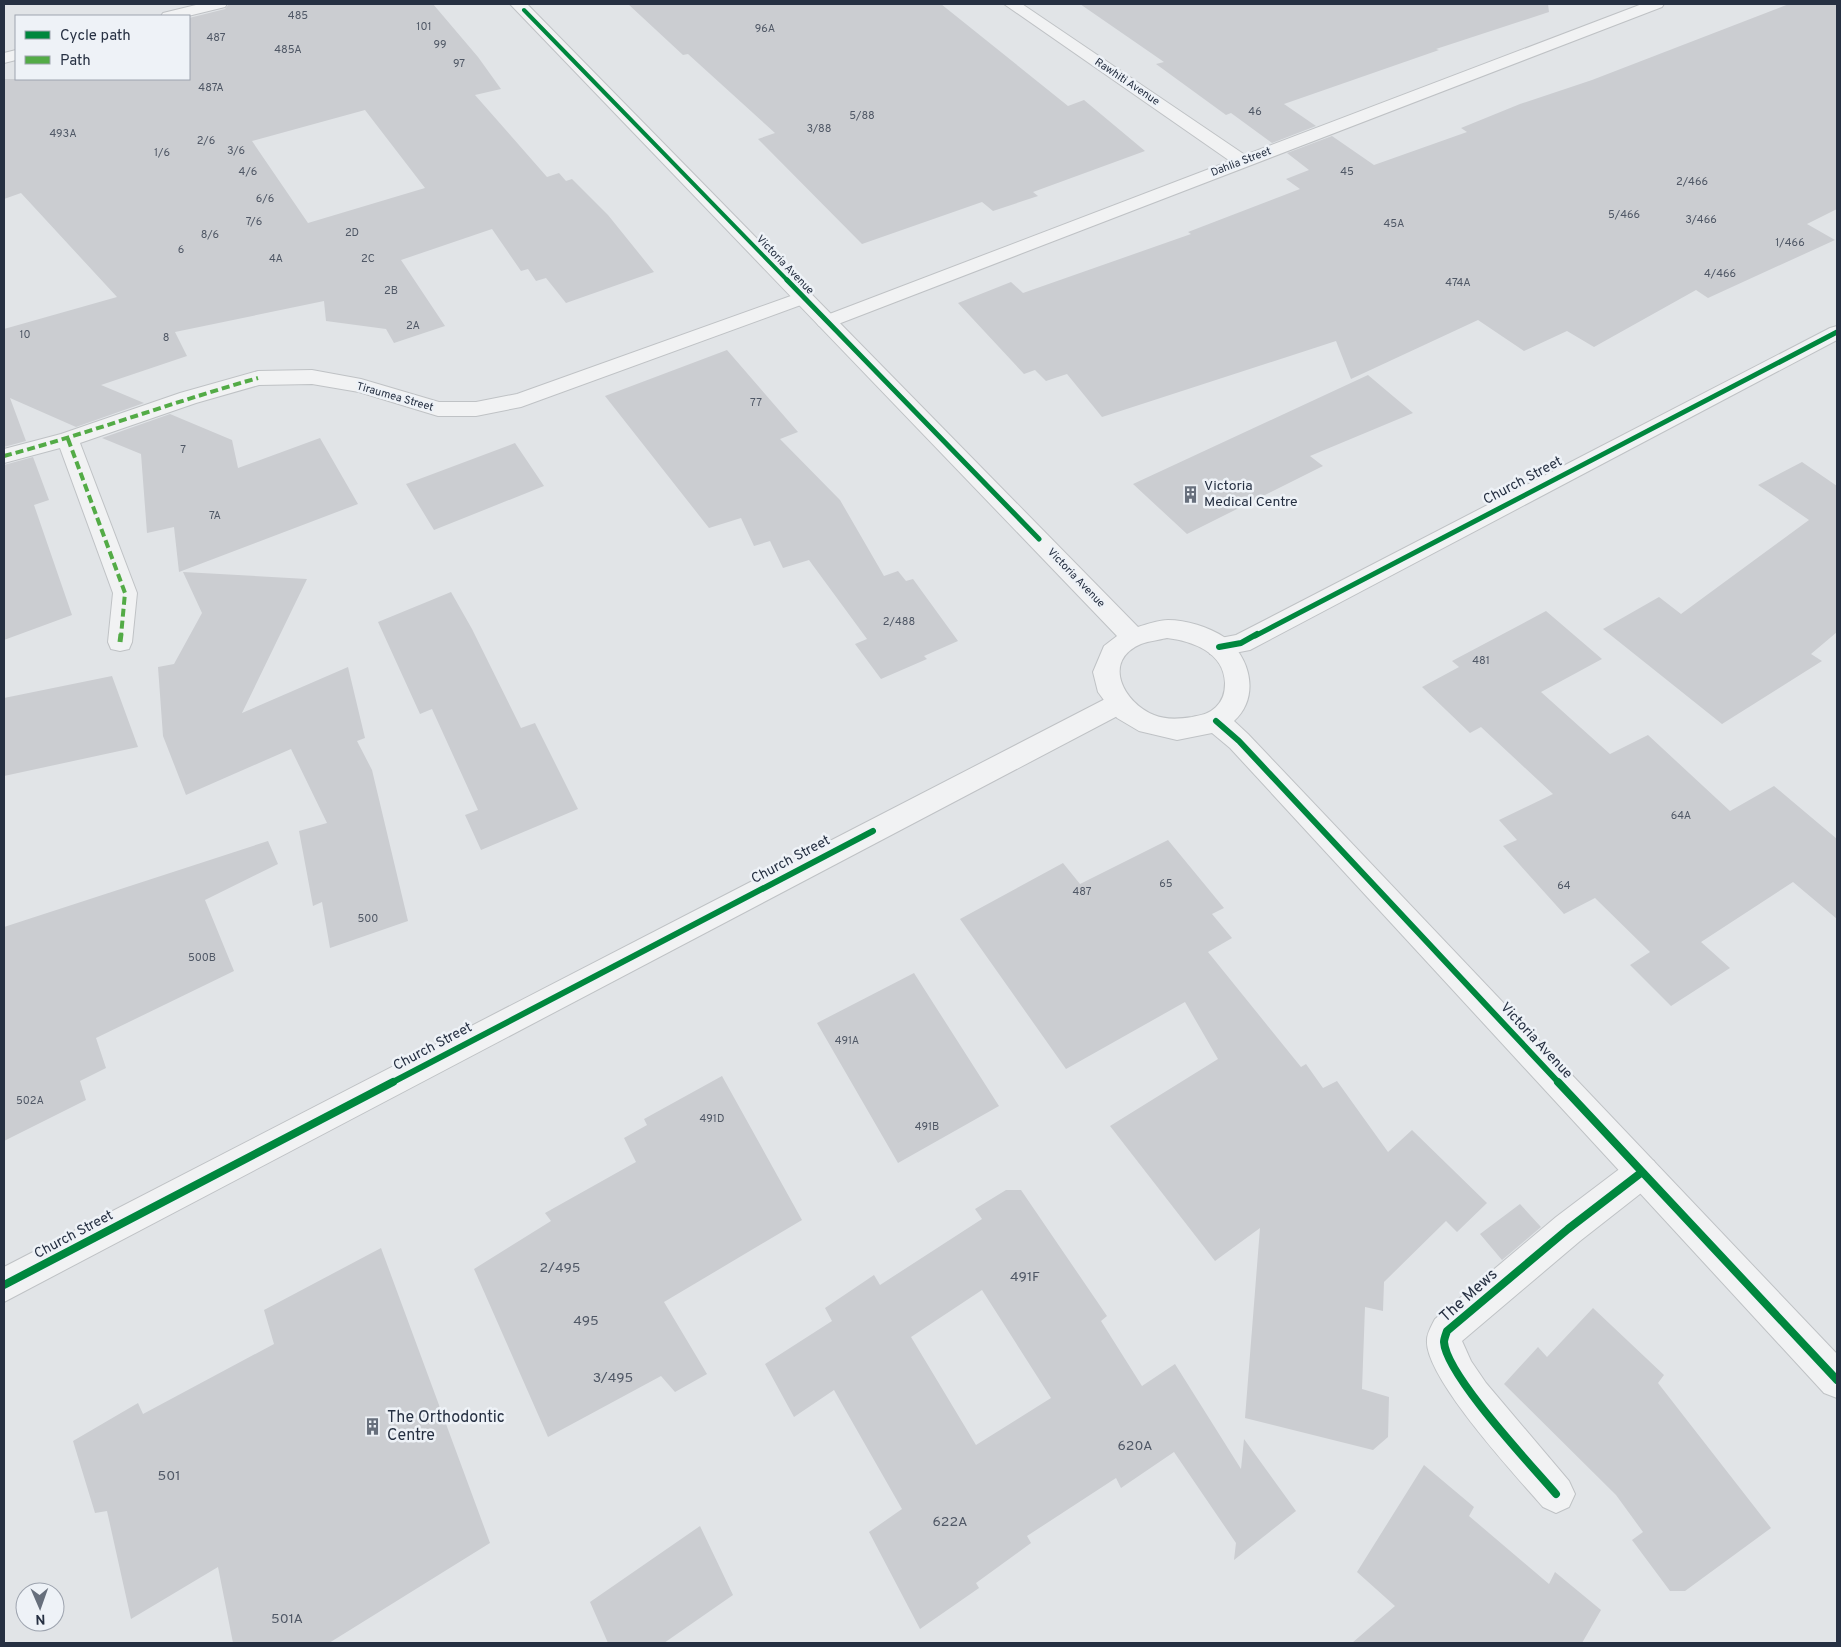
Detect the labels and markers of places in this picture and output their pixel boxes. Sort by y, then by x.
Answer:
place label: Victoria Medical Centre [1204,478,1298,511]
building icon: Victoria Medical Centre [1180,484,1200,504]
place label: The Orthodontic Centre [387,1408,505,1446]
building icon: The Orthodontic Centre [363,1417,383,1437]

